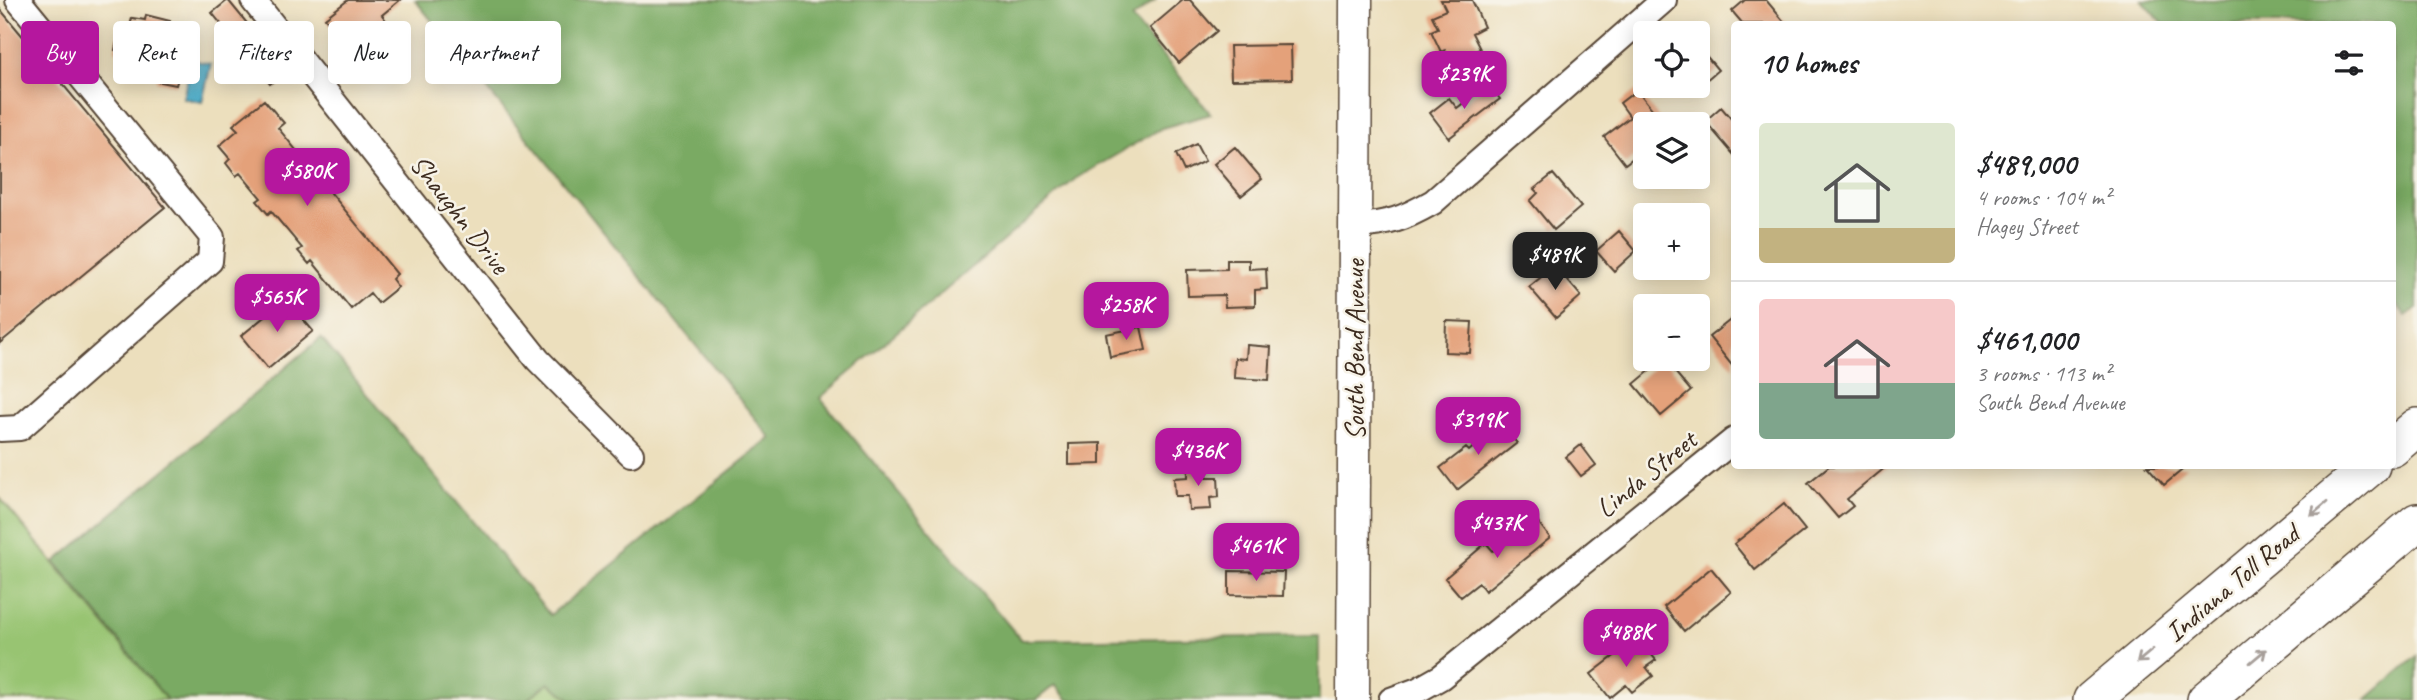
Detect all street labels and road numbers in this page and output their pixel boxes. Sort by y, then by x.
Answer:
street label: Shaughn Drive [403,147,519,282]
street label: South Bend Avenue [1337,258,1372,440]
street label: Linda Street [1589,421,1706,525]
street label: Indiana Toll Road [2158,514,2309,649]

